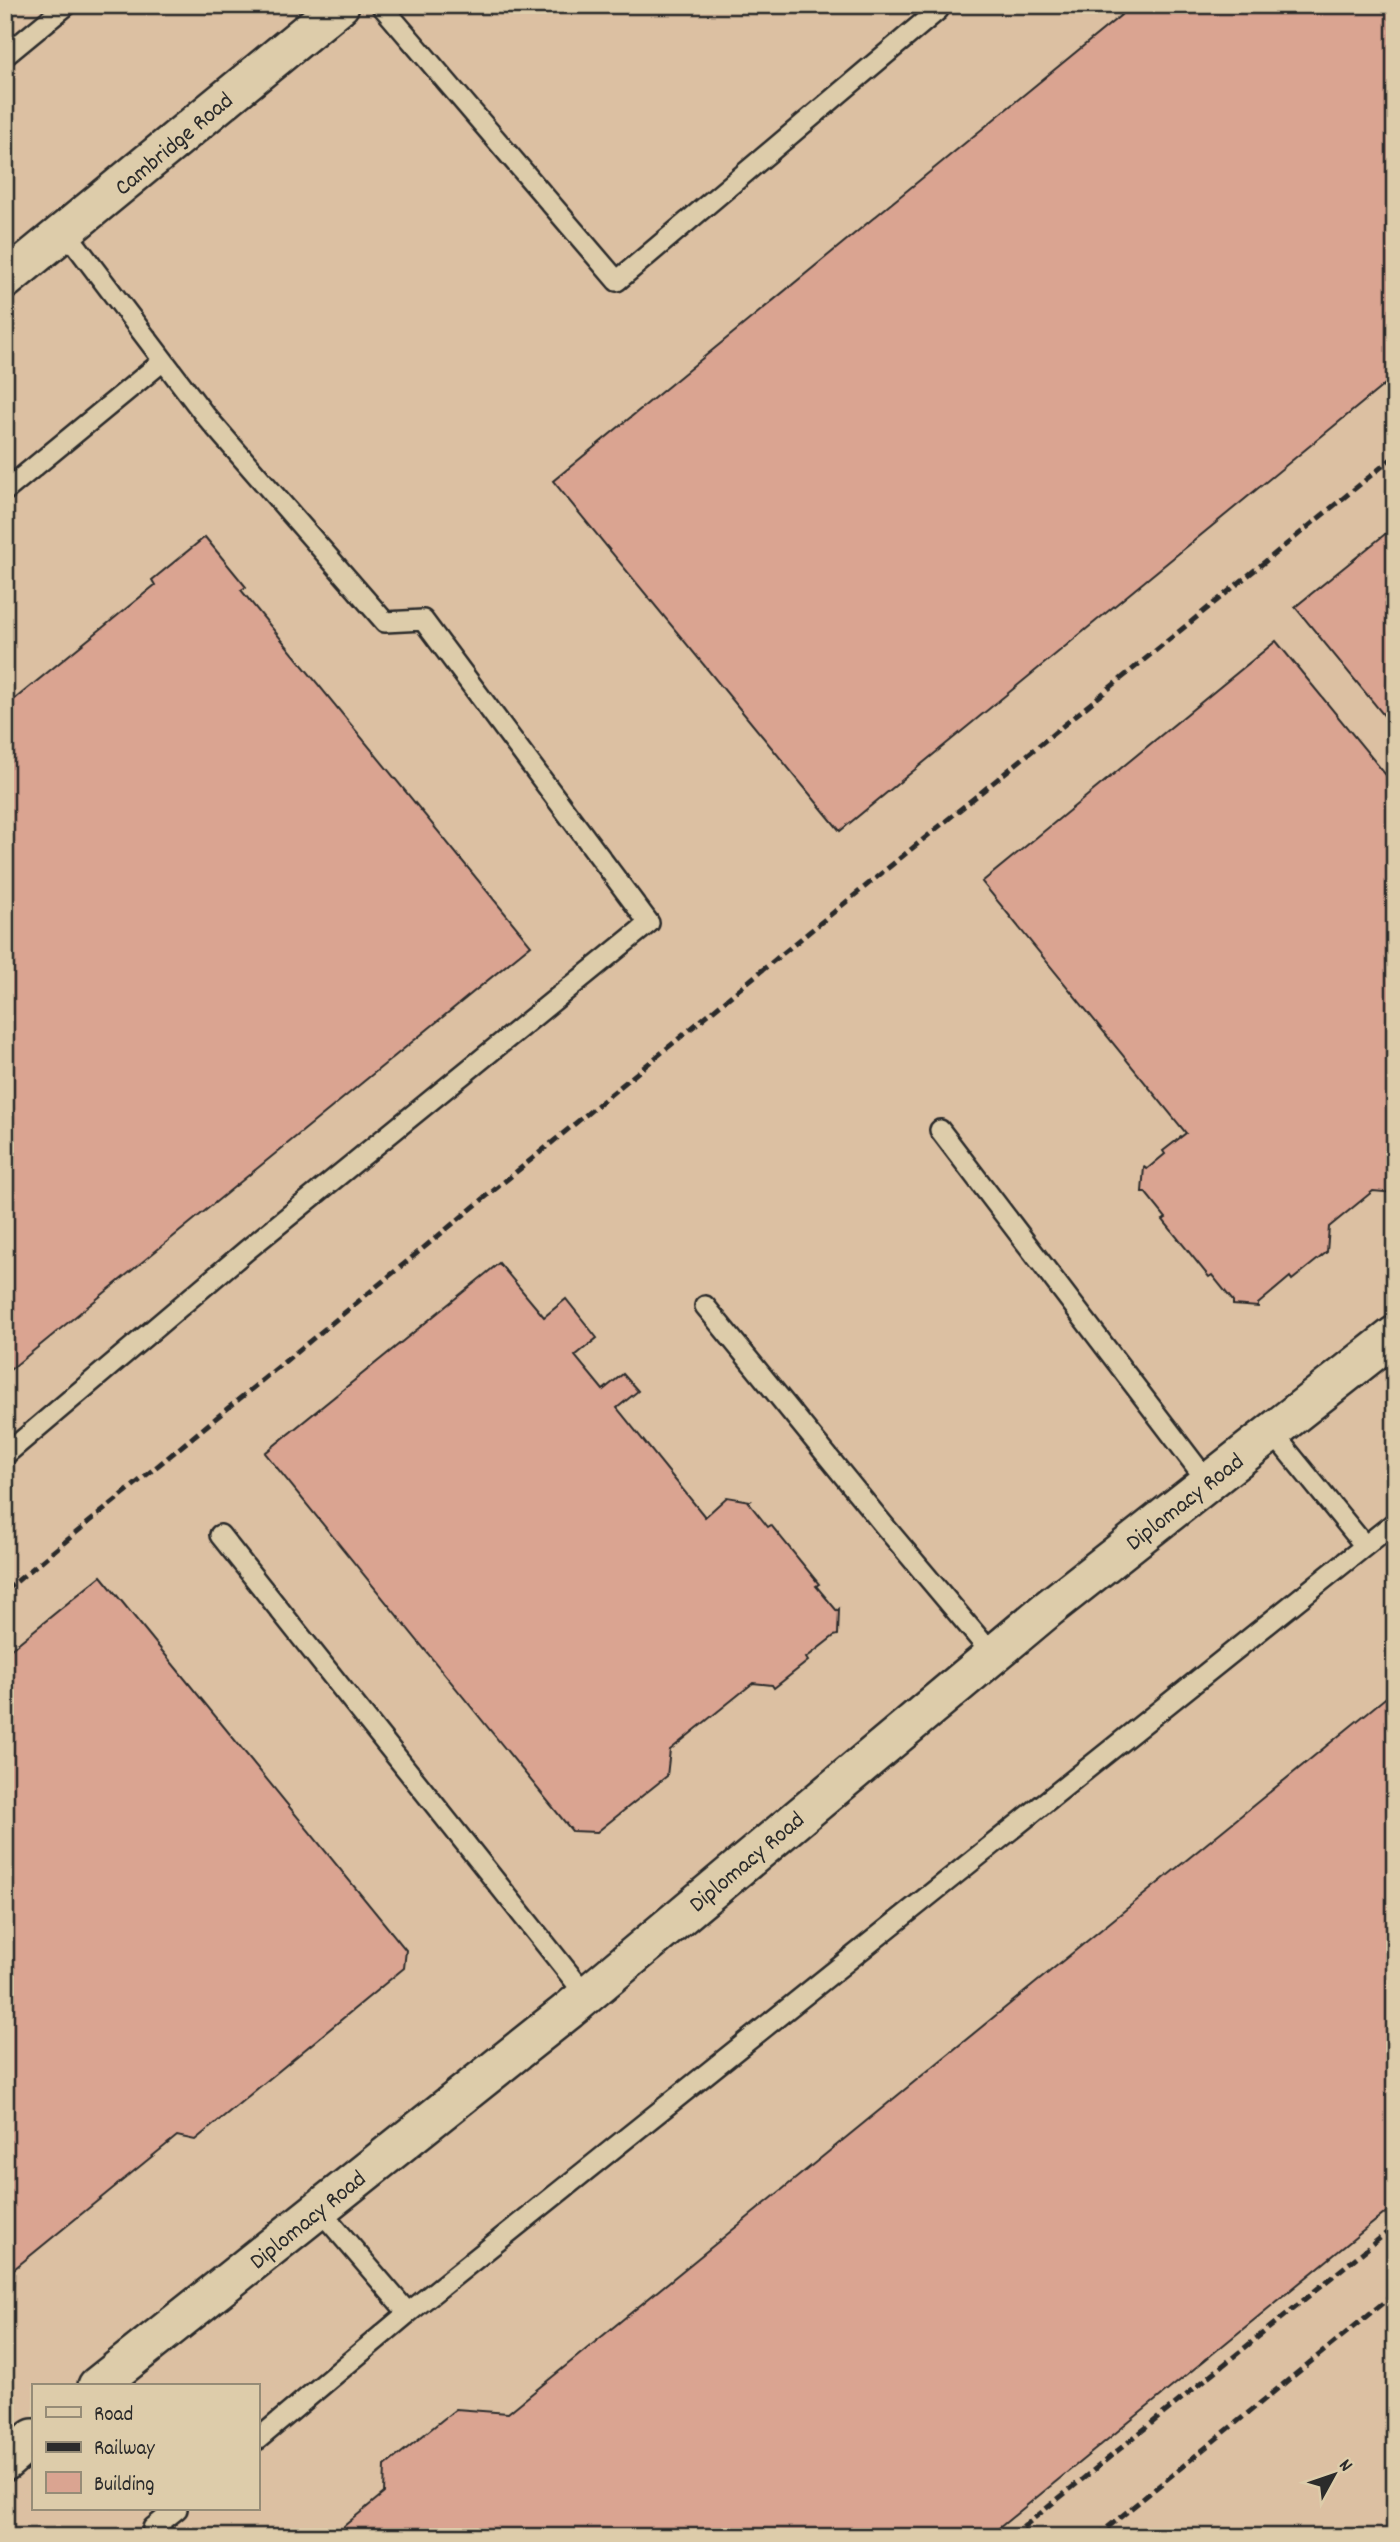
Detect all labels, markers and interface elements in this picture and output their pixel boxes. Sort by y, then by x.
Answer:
street label: Cambridge Road [108,85,242,205]
street label: Diplomacy Road [1120,1446,1252,1560]
street label: Diplomacy Road [683,1805,813,1922]
street label: Diplomacy Road [243,2164,375,2279]
legend [32,2384,259,2510]
text: Road [94,2401,133,2431]
text: Railway [94,2435,155,2465]
north arrow [1298,2440,1368,2510]
text: N [1331,2454,1358,2479]
text: Building [94,2471,154,2501]

